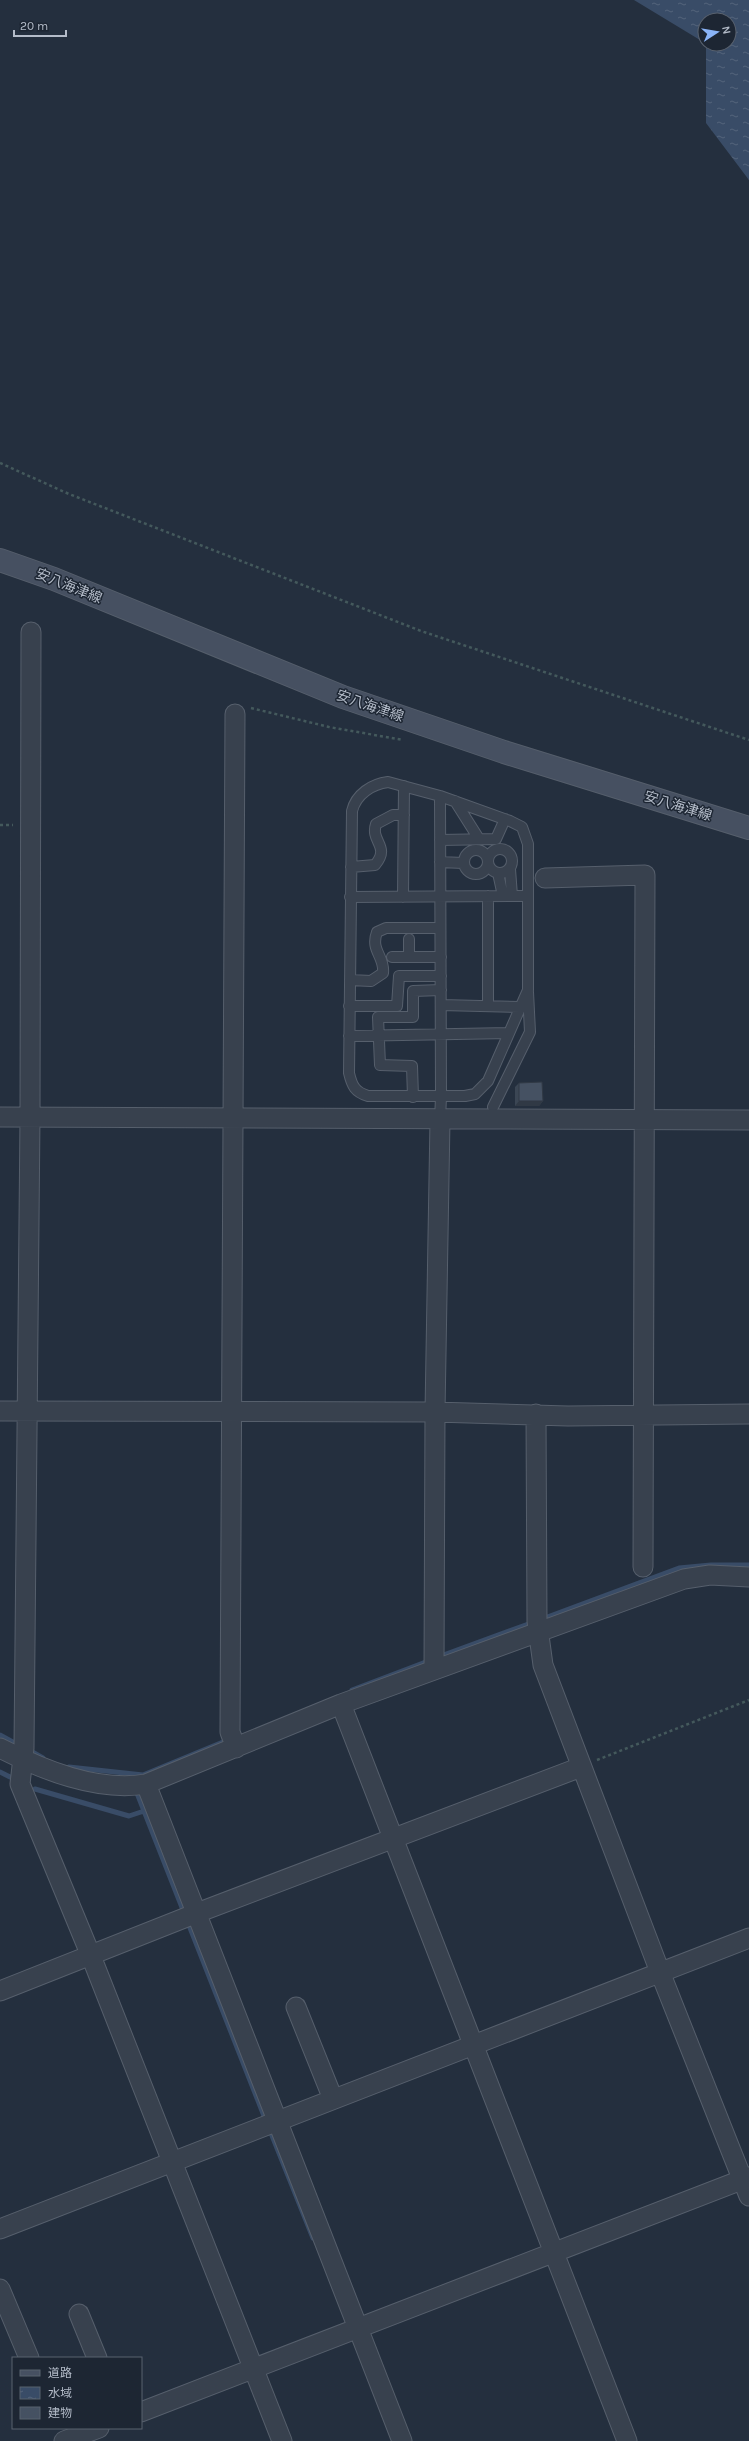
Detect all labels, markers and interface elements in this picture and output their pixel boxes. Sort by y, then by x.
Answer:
scale bar [14,12,66,38]
north arrow [697,12,737,52]
text: 20 m [20,19,48,33]
text: N [719,25,733,35]
street label: 安八海津線 [33,565,105,607]
street label: 安八海津線 [334,687,406,725]
street label: 安八海津線 [642,788,714,824]
legend [12,2357,142,2429]
text: 道路 [48,2366,72,2380]
text: 水域 [48,2386,72,2400]
text: 建物 [48,2406,72,2420]

